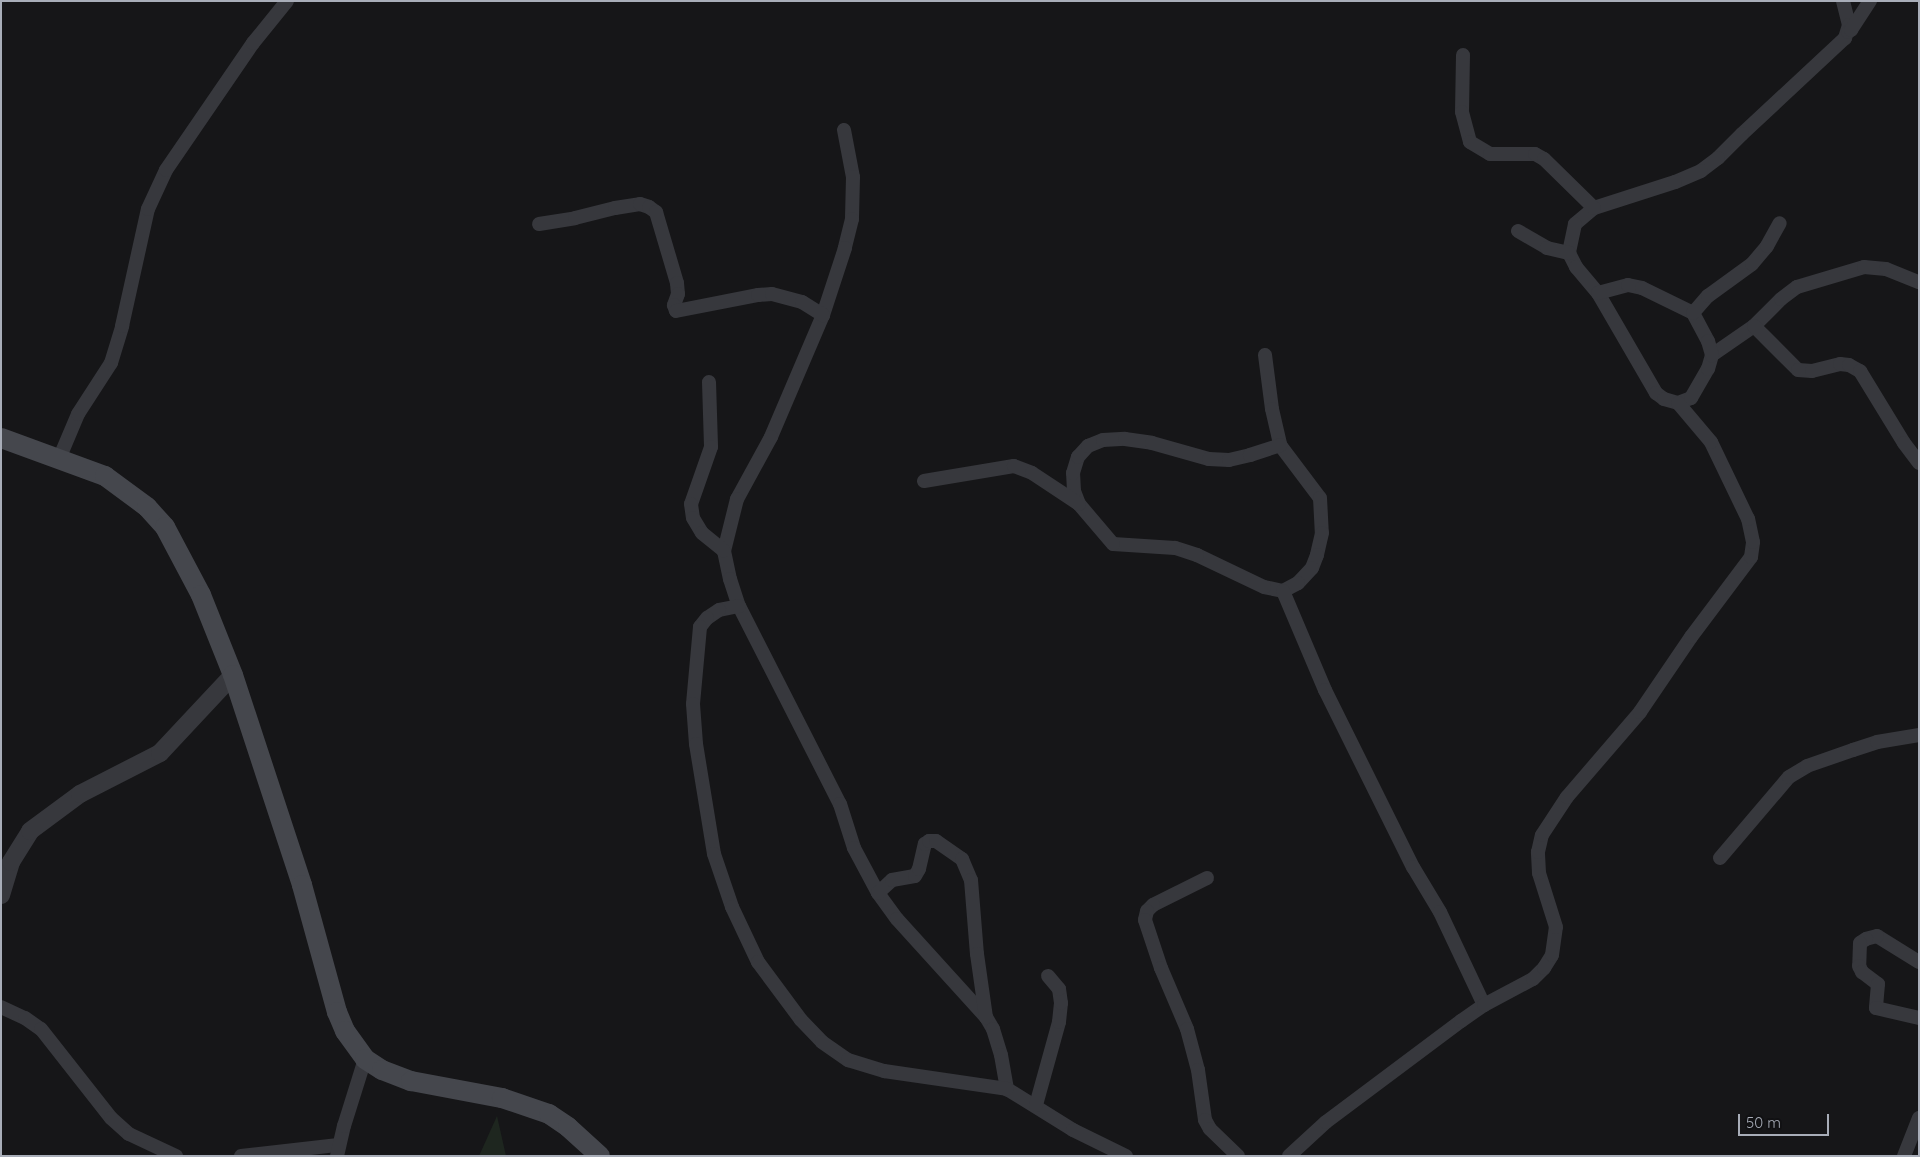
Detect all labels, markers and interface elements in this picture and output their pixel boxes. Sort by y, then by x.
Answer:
scale bar [1740,1104,1831,1136]
text: 50 m [1746,1113,1781,1132]

